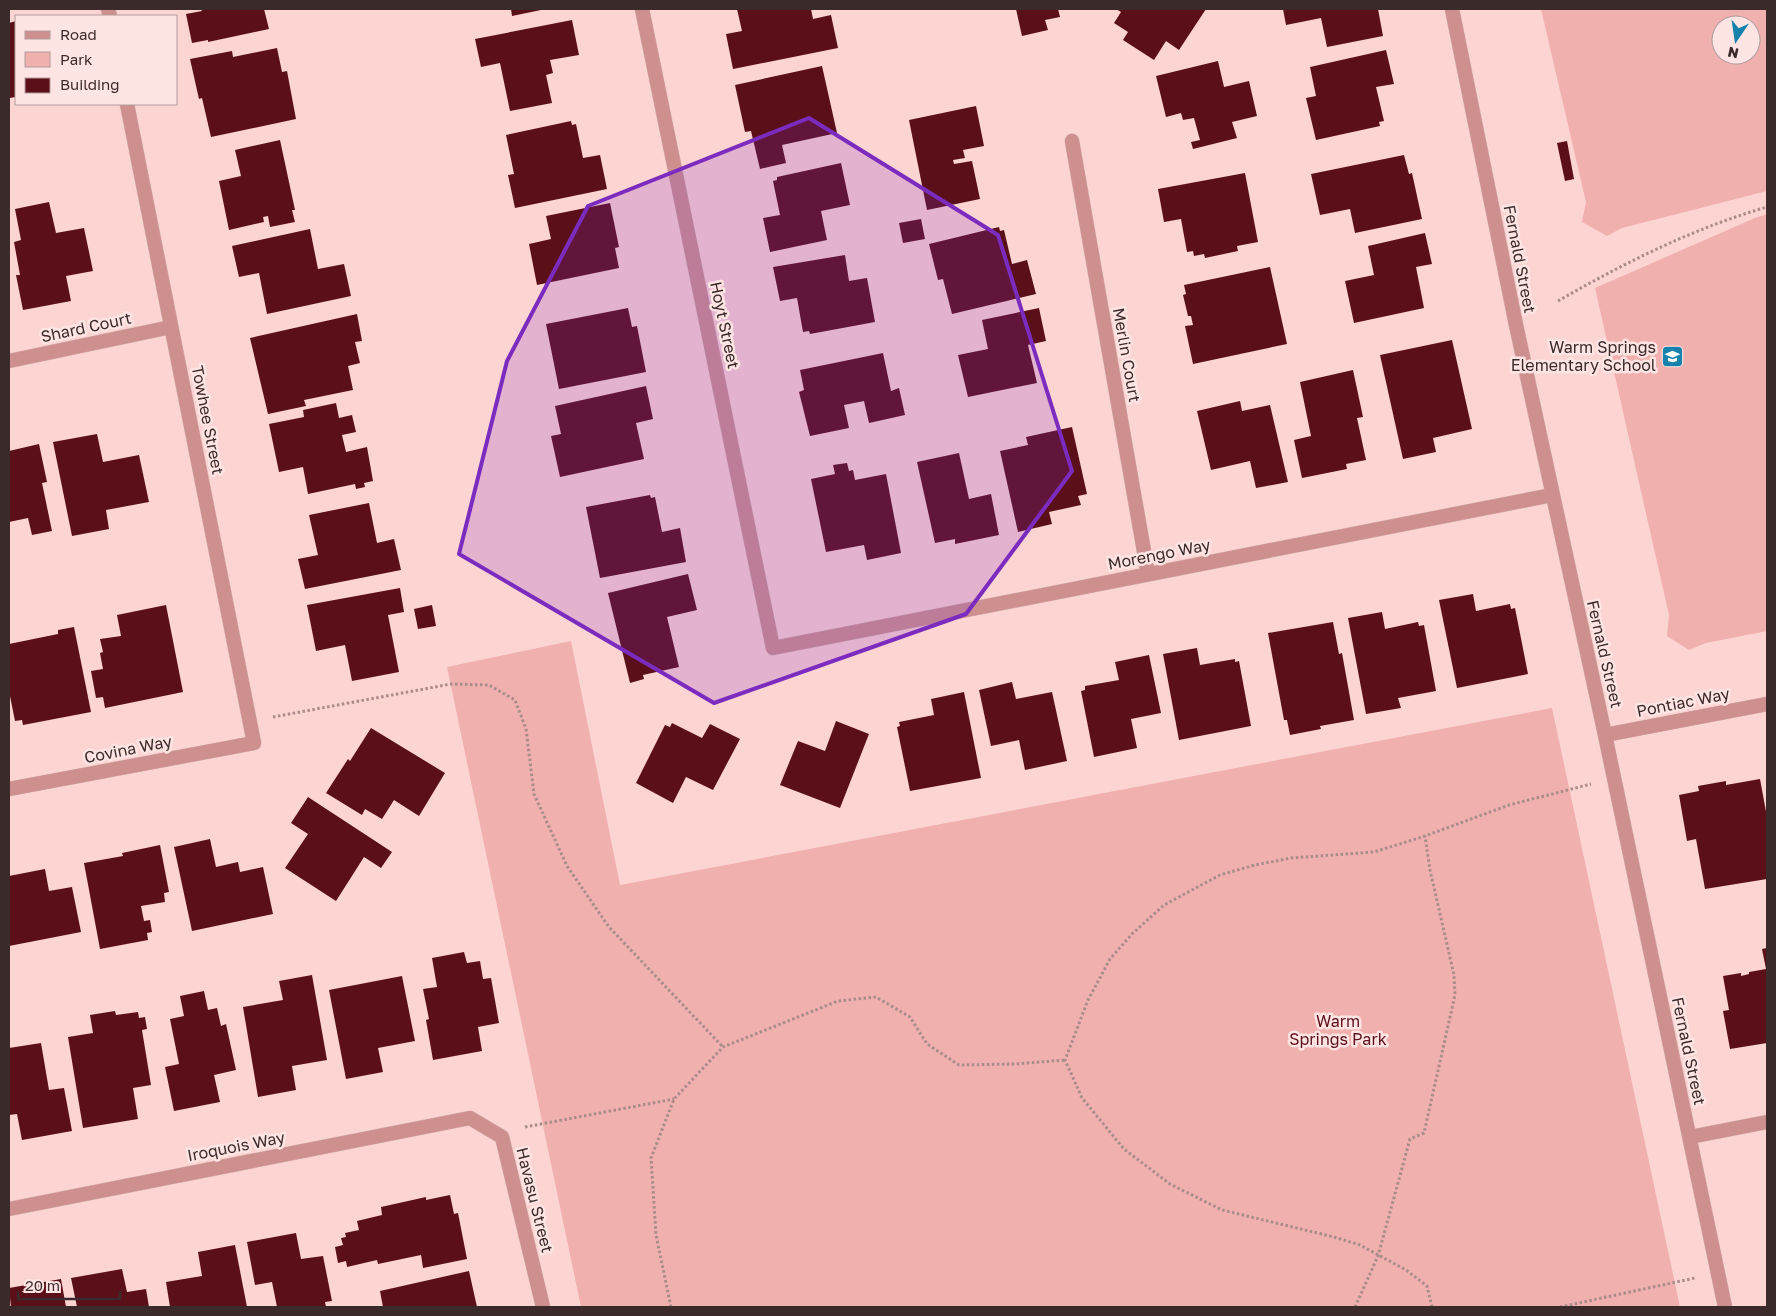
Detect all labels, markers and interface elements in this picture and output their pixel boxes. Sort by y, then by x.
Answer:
legend [15,15,178,105]
north arrow [1711,15,1761,65]
text: Road [60,25,97,43]
text: N [1726,44,1740,63]
text: Park [60,50,93,68]
text: Building [60,75,120,93]
street label: Fernald Street [1500,203,1540,315]
street label: Hoyt Street [706,280,744,370]
street label: Merlin Court [1109,306,1145,404]
street label: Shard Court [39,308,133,346]
place label: Warm Springs Elementary School [1511,337,1656,375]
school or university icon: Warm Springs Elementary School [1660,344,1684,368]
street label: Towhee Street [188,364,228,476]
street label: Morengo Way [1106,534,1212,574]
street label: Fernald Street [1583,598,1627,710]
street label: Pontiac Way [1635,683,1731,721]
street label: Covina Way [83,731,173,767]
street label: Fernald Street [1668,995,1710,1107]
park label: Warm Springs Park [1289,1011,1387,1049]
street label: Iroquois Way [186,1127,287,1165]
street label: Havasu Street [512,1145,558,1255]
scale bar [18,1268,120,1300]
text: 20 m [25,1276,60,1294]

